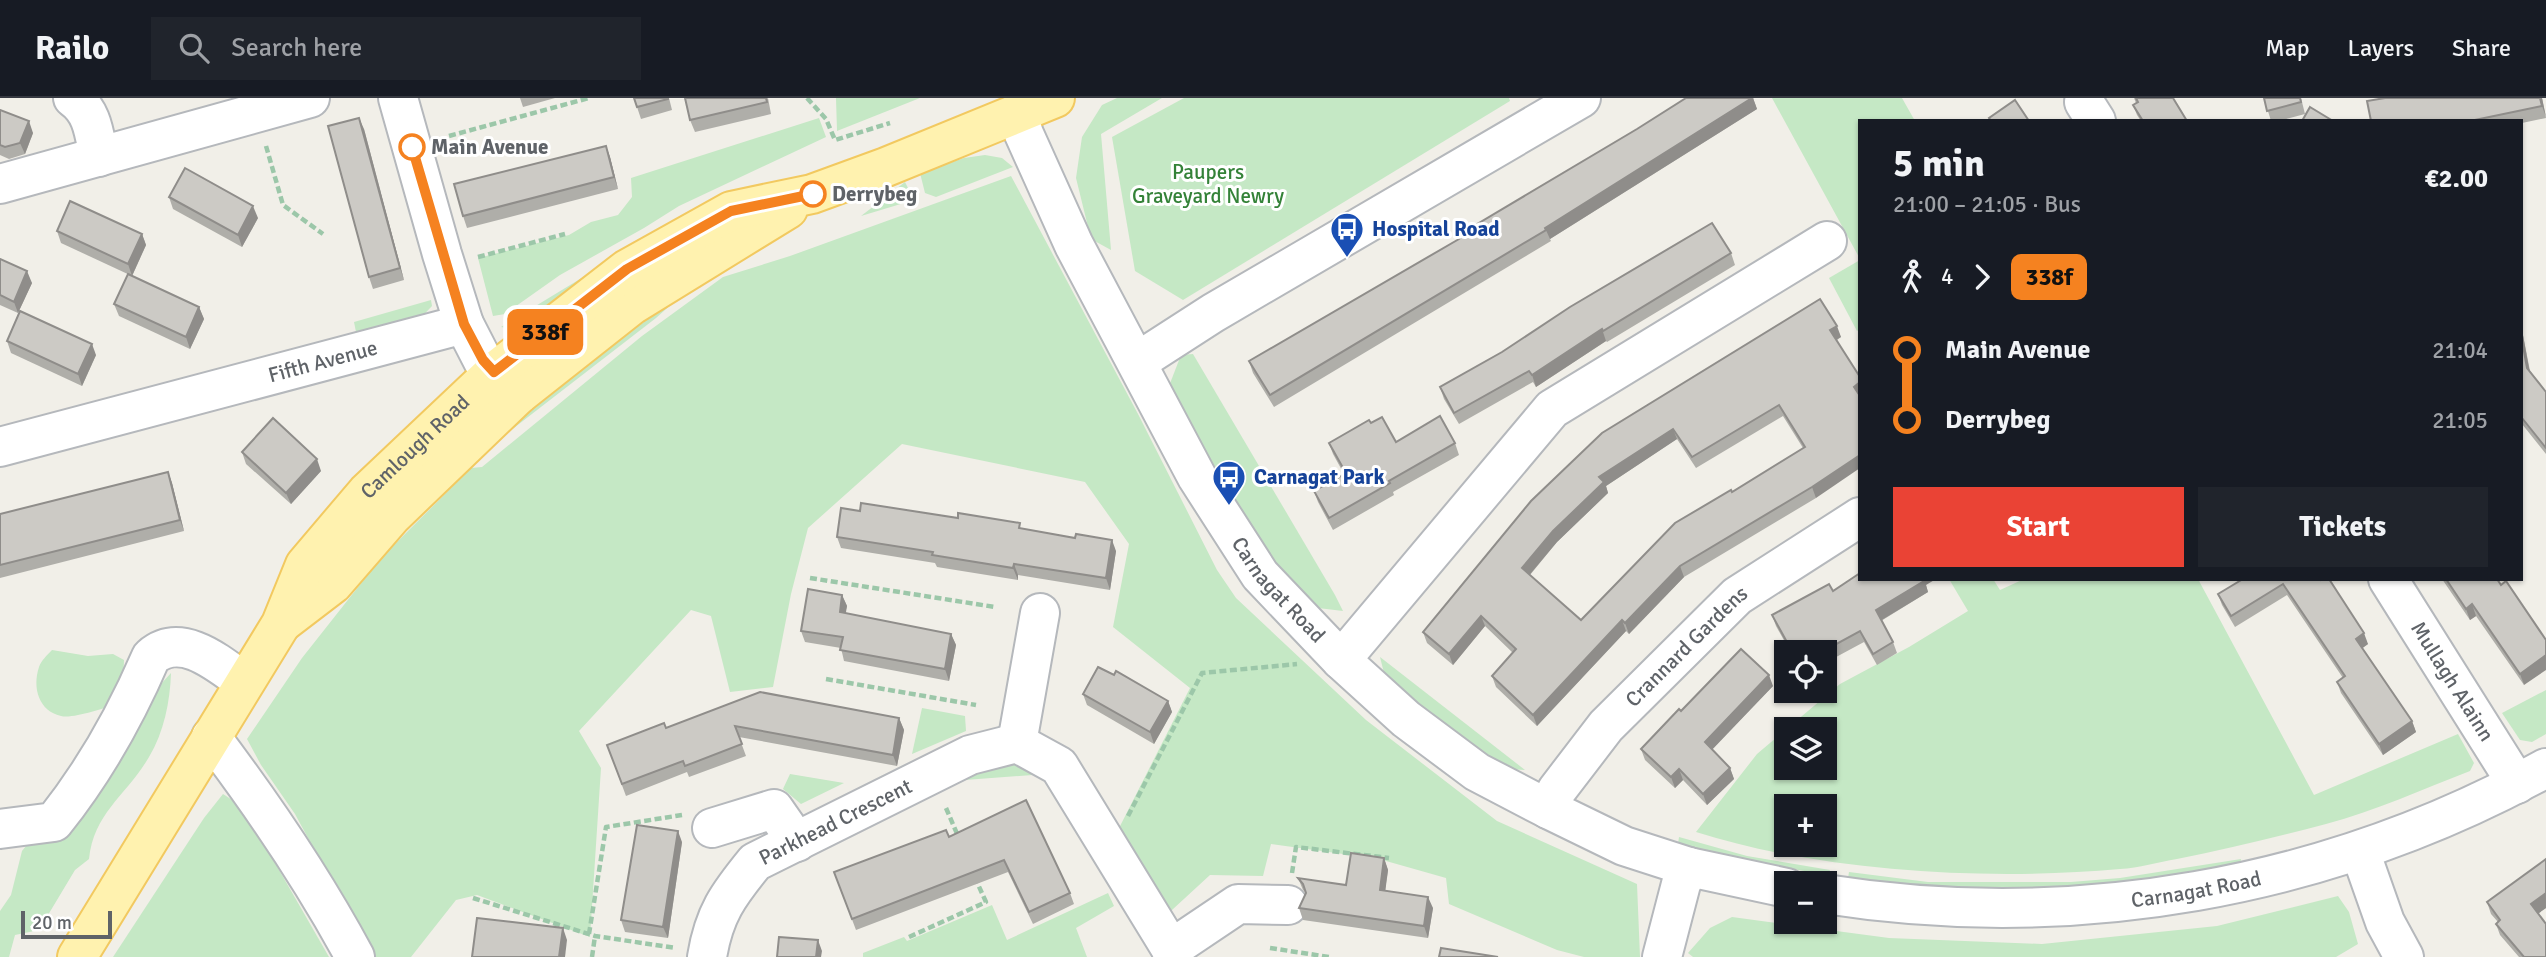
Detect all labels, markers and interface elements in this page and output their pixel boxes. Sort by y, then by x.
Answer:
search box [151,17,641,80]
text: Railo [35,28,109,69]
icon: search [175,29,213,67]
text: Search here [231,32,362,64]
text: Map [2265,33,2310,63]
text: Layers [2348,33,2414,63]
text: Share [2452,33,2511,63]
marker: Main Avenue [399,134,425,160]
place label: Main Avenue [431,134,548,160]
text: 5 min [1893,140,1985,187]
park label: Paupers Graveyard Newry [1132,159,1284,209]
text: €2.00 [2424,163,2488,195]
marker: Derrybeg [800,181,826,207]
place label: Derrybeg [832,181,917,207]
text: 21:00 – 21:05 · Bus [1893,190,2081,219]
bus stop icon: Hospital Road [1328,210,1366,259]
place label: Hospital Road [1372,216,1500,242]
icon: walk [1893,258,1931,296]
icon: forward [1963,258,2001,296]
text: 4 [1941,262,1953,291]
text: 338f [2025,262,2073,292]
line badge: 338f [496,309,594,355]
text: 338f [521,317,569,347]
street label: Fifth Avenue [265,334,380,388]
text: Main Avenue [1945,334,2090,366]
text: 21:04 [2432,336,2488,365]
street label: Camlough Road [355,389,475,504]
text: Derrybeg [1945,404,2050,436]
text: 21:05 [2432,406,2488,435]
bus stop icon: Carnagat Park [1210,458,1248,507]
place label: Carnagat Park [1254,464,1384,490]
button: Start [1893,487,2184,567]
button: Tickets [2198,487,2488,567]
street label: Carnagat Road [1226,532,1331,648]
street label: Crannard Gardens [1620,580,1752,712]
street label: Mullagh Alainn [2405,617,2500,746]
map controls [1774,640,1837,934]
button: locate [1774,640,1837,703]
button: layers [1774,717,1837,780]
street label: Parkhead Crescent [755,773,916,871]
button: + [1774,794,1837,857]
street label: Carnagat Road [2130,865,2264,913]
button: − [1774,871,1837,934]
scale bar [21,908,112,940]
text: 20 m [32,911,72,935]

